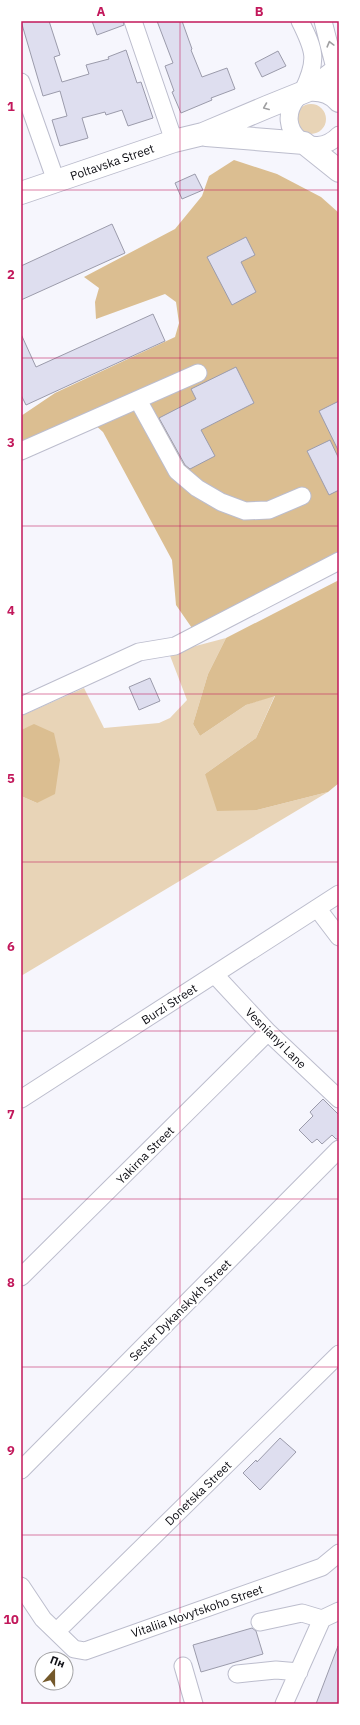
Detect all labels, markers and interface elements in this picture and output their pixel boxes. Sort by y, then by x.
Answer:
text: A [97,3,106,20]
text: B [255,3,264,20]
one-way arrow [326,41,335,48]
text: 1 [7,98,15,115]
one-way arrow [263,102,271,110]
street label: Poltavska Street [68,141,156,183]
text: 2 [7,266,15,283]
text: 3 [7,434,15,451]
text: 4 [7,602,15,619]
text: 5 [7,770,15,787]
text: 6 [7,938,15,955]
street label: Burzi Street [138,980,200,1028]
street label: Vesnianyi Lane [242,1004,310,1072]
text: 7 [7,1106,15,1123]
street label: Yakirna Street [113,1123,177,1187]
street label: Sester Dykanskykh Street [126,1256,234,1364]
text: 8 [7,1274,15,1291]
text: 9 [7,1442,15,1459]
street label: Donetska Street [162,1458,234,1528]
street label: Vitaliia Novytskoho Street [129,1581,265,1641]
text: 10 [3,1611,19,1628]
north arrow [34,1651,74,1691]
text: Пн [48,1653,67,1671]

